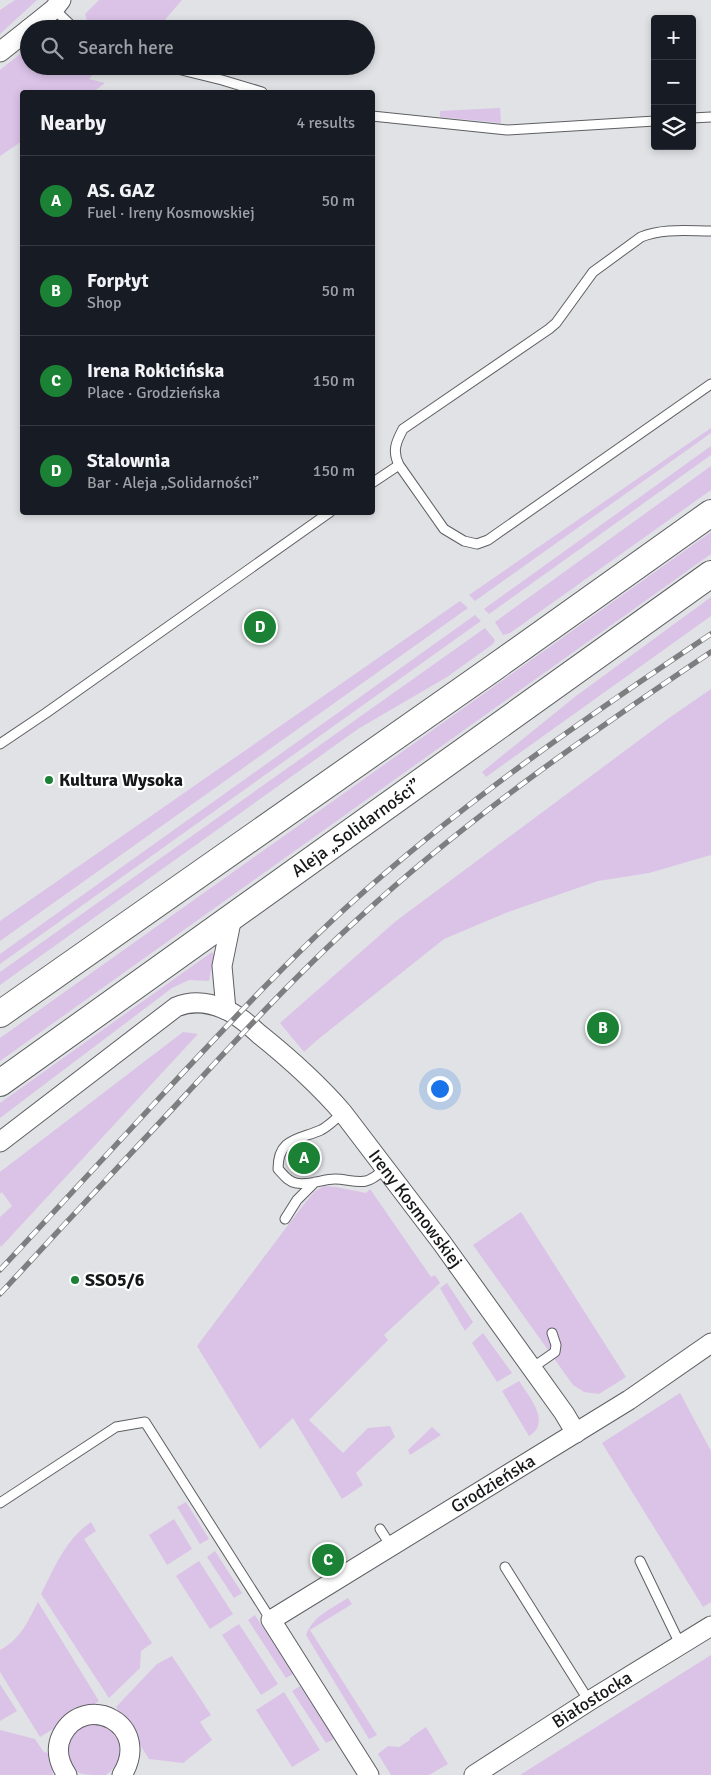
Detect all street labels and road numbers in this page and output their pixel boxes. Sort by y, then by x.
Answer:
street label: Aleja „Solidarności” [287,774,425,882]
street label: Ireny Kosmowskiej [364,1145,467,1272]
street label: Grodzieńska [447,1449,539,1518]
street label: Białostocka [548,1666,636,1733]

